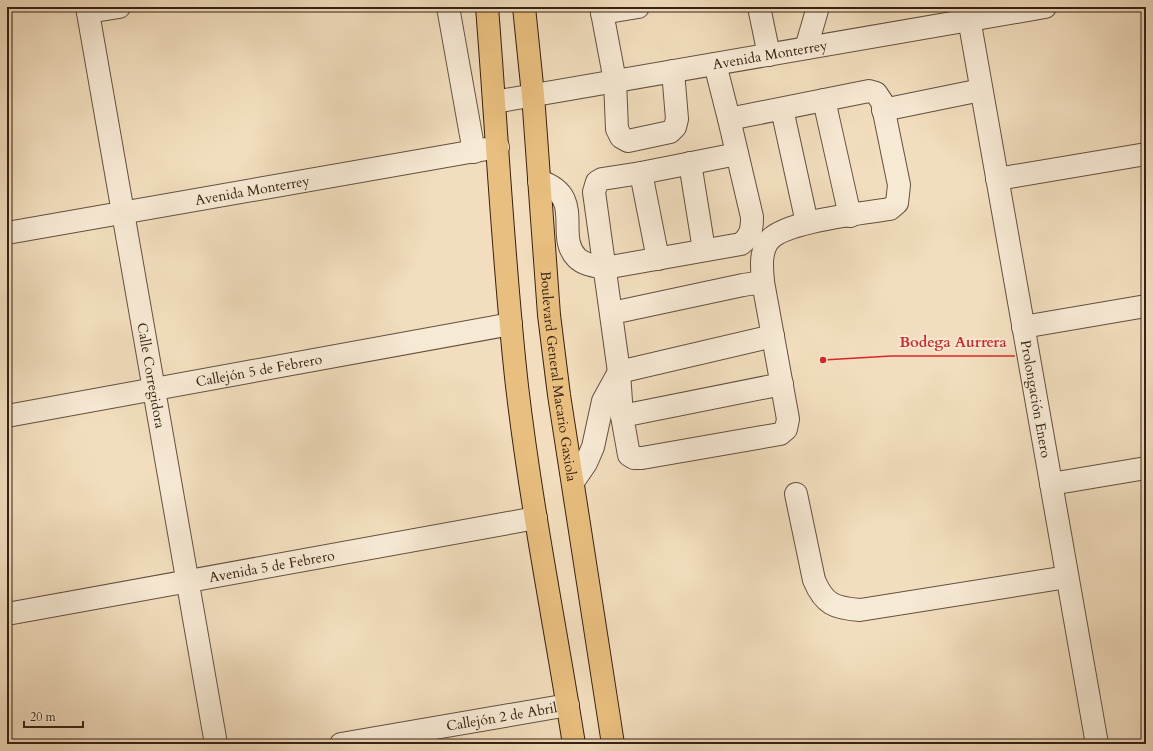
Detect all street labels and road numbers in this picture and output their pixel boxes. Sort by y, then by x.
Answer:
street label: Avenida Monterrey [711,36,829,74]
street label: Avenida Monterrey [194,171,312,210]
street label: Boulevard General Macario Gaxiola [536,271,581,483]
street label: Calle Corregidora [132,321,170,430]
street label: Prolongación Enero [1016,339,1055,460]
street label: Callejón 5 de Febrero [194,350,324,391]
street label: Avenida 5 de Febrero [208,546,336,587]
street label: Callejón 2 de Abril [445,698,559,736]

